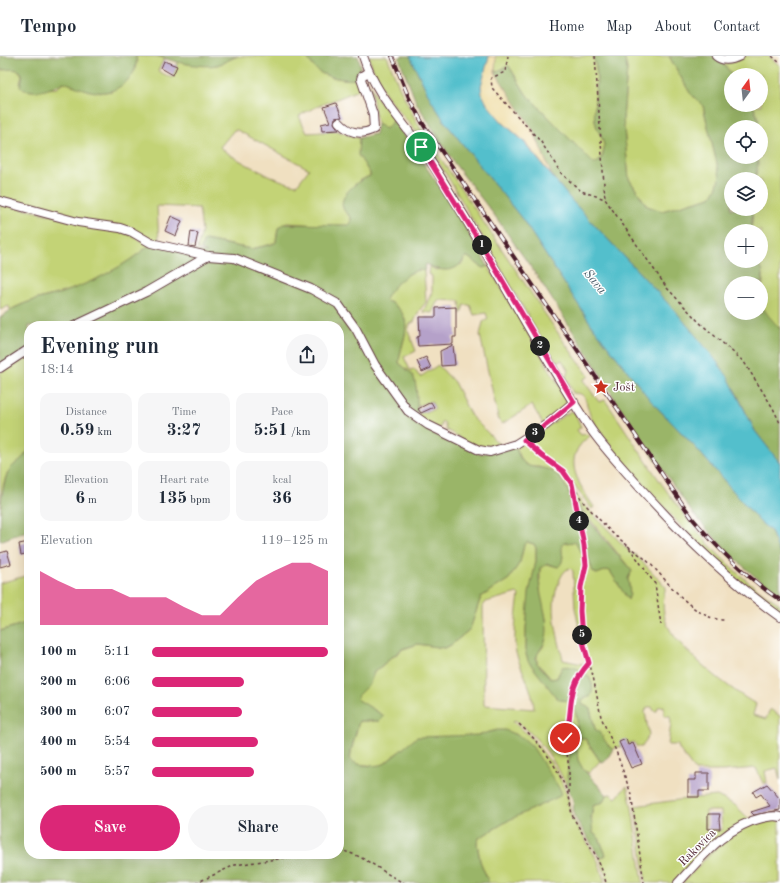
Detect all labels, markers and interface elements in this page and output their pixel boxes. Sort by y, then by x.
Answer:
text: Tempo [20,18,76,37]
text: Home [549,20,584,34]
text: Map [606,20,632,34]
text: About [654,20,691,34]
text: Contact [713,20,760,34]
north arrow [724,68,768,112]
map controls [724,68,768,320]
button: locate [724,120,768,164]
pin [404,130,438,164]
icon: arrive [410,136,432,158]
button: layers [724,172,768,216]
button: + [724,224,768,268]
pin: 1 [472,235,492,255]
text: 1 [479,239,485,250]
water label: Sava [581,267,609,297]
button: − [724,276,768,320]
button: share [286,334,328,376]
text: Evening run [40,336,159,358]
pin: 2 [530,336,550,356]
text: 2 [537,340,543,351]
text: 18:14 [40,363,74,376]
place icon: Jošt [592,378,610,396]
place label: Jošt [613,382,635,394]
text: Distance [65,407,107,418]
text: Time [172,407,196,418]
text: Pace [271,407,293,418]
text: 0.59 [60,422,94,439]
text: 3:27 [167,422,201,439]
text: 5:51 [254,422,288,439]
pin: 3 [525,423,545,443]
text: km [94,427,112,438]
text: /km [288,427,310,438]
text: 3 [532,427,538,438]
text: Elevation [64,475,108,486]
text: Heart rate [159,475,209,486]
text: kcal [273,475,291,486]
text: 6 [75,490,85,507]
text: 135 [158,490,187,507]
text: 36 [272,490,292,507]
text: m [85,495,97,506]
text: bpm [187,495,210,506]
pin: 4 [569,511,589,531]
text: 4 [576,515,582,526]
text: Elevation [40,534,93,547]
text: 119–125 m [261,534,328,547]
pin: 5 [572,625,592,645]
text: 5 [579,629,585,640]
text: 100 m [40,645,77,658]
text: 5:11 [104,645,130,658]
text: 200 m [40,675,77,688]
text: 6:06 [104,675,130,688]
text: 300 m [40,705,77,718]
text: 6:07 [104,705,130,718]
pin [548,721,582,755]
icon: check [554,727,576,749]
text: 400 m [40,735,77,748]
text: 5:54 [104,735,130,748]
text: 500 m [40,765,77,778]
text: 5:57 [104,765,130,778]
button: Save [40,805,180,851]
button: Share [188,805,328,851]
street label: Rakovica [677,827,719,869]

